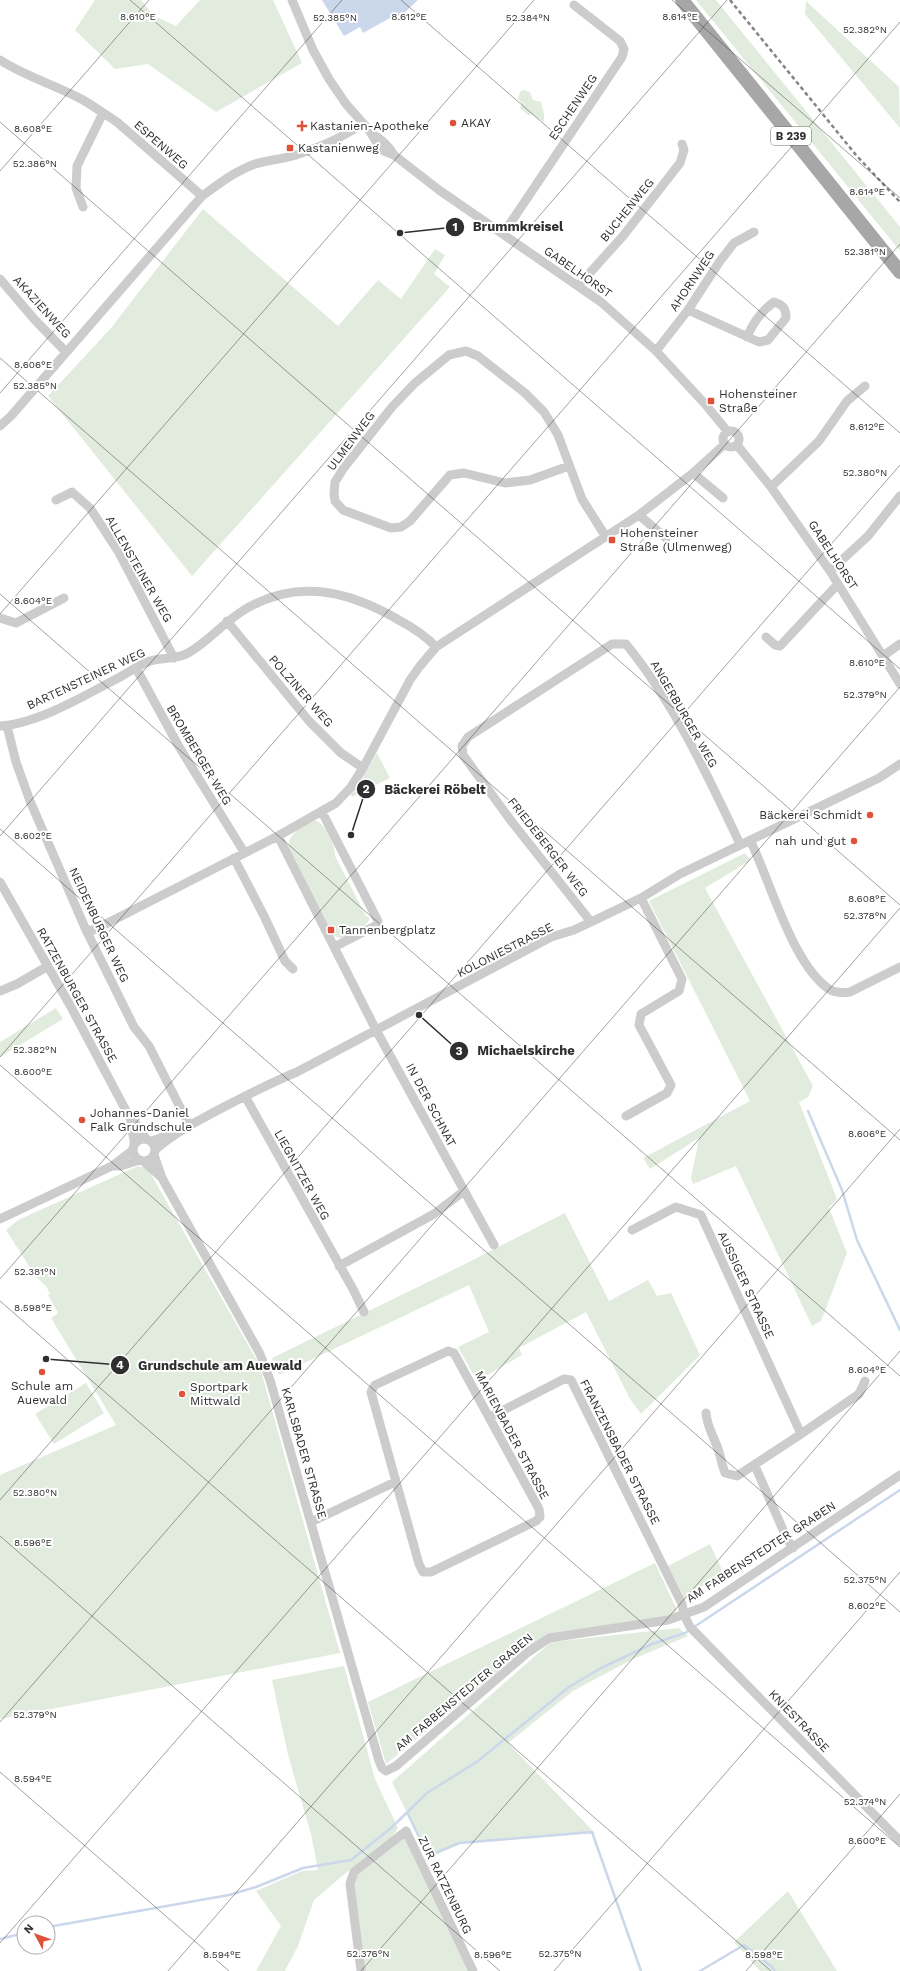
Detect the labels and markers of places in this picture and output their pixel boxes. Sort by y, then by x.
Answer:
place label: AKAY [461,116,491,130]
marker: AKAY [448,118,458,128]
place label: Kastanien-Apotheke [310,119,429,133]
marker: Kastanien-Apotheke [297,121,307,131]
place label: Kastanienweg [298,141,379,155]
marker: Kastanienweg [285,143,295,153]
callout: Brummkreisel [445,214,572,239]
place label: Hohensteiner Straße [719,387,798,415]
marker: Hohensteiner Straße [706,396,716,406]
place label: Hohensteiner Straße (Ulmenweg) [620,526,732,554]
marker: Hohensteiner Straße (Ulmenweg) [607,535,617,545]
callout: Bäckerei Röbelt [356,776,494,801]
place label: Bäckerei Schmidt [759,808,862,822]
marker: Bäckerei Schmidt [865,810,875,820]
place label: nah und gut [775,834,846,848]
marker: nah und gut [849,836,859,846]
place label: Tannenbergplatz [339,923,436,937]
marker: Tannenbergplatz [326,925,336,935]
callout: Michaelskirche [449,1038,582,1063]
place label: Johannes-Daniel Falk Grundschule [90,1106,192,1134]
marker: Johannes-Daniel Falk Grundschule [77,1115,87,1125]
callout: Grundschule am Auewald [110,1353,310,1378]
marker: Schule am Auewald [37,1367,47,1377]
place label: Schule am Auewald [11,1379,73,1407]
place label: Sportpark Mittwald [190,1380,248,1408]
marker: Sportpark Mittwald [177,1389,187,1399]

